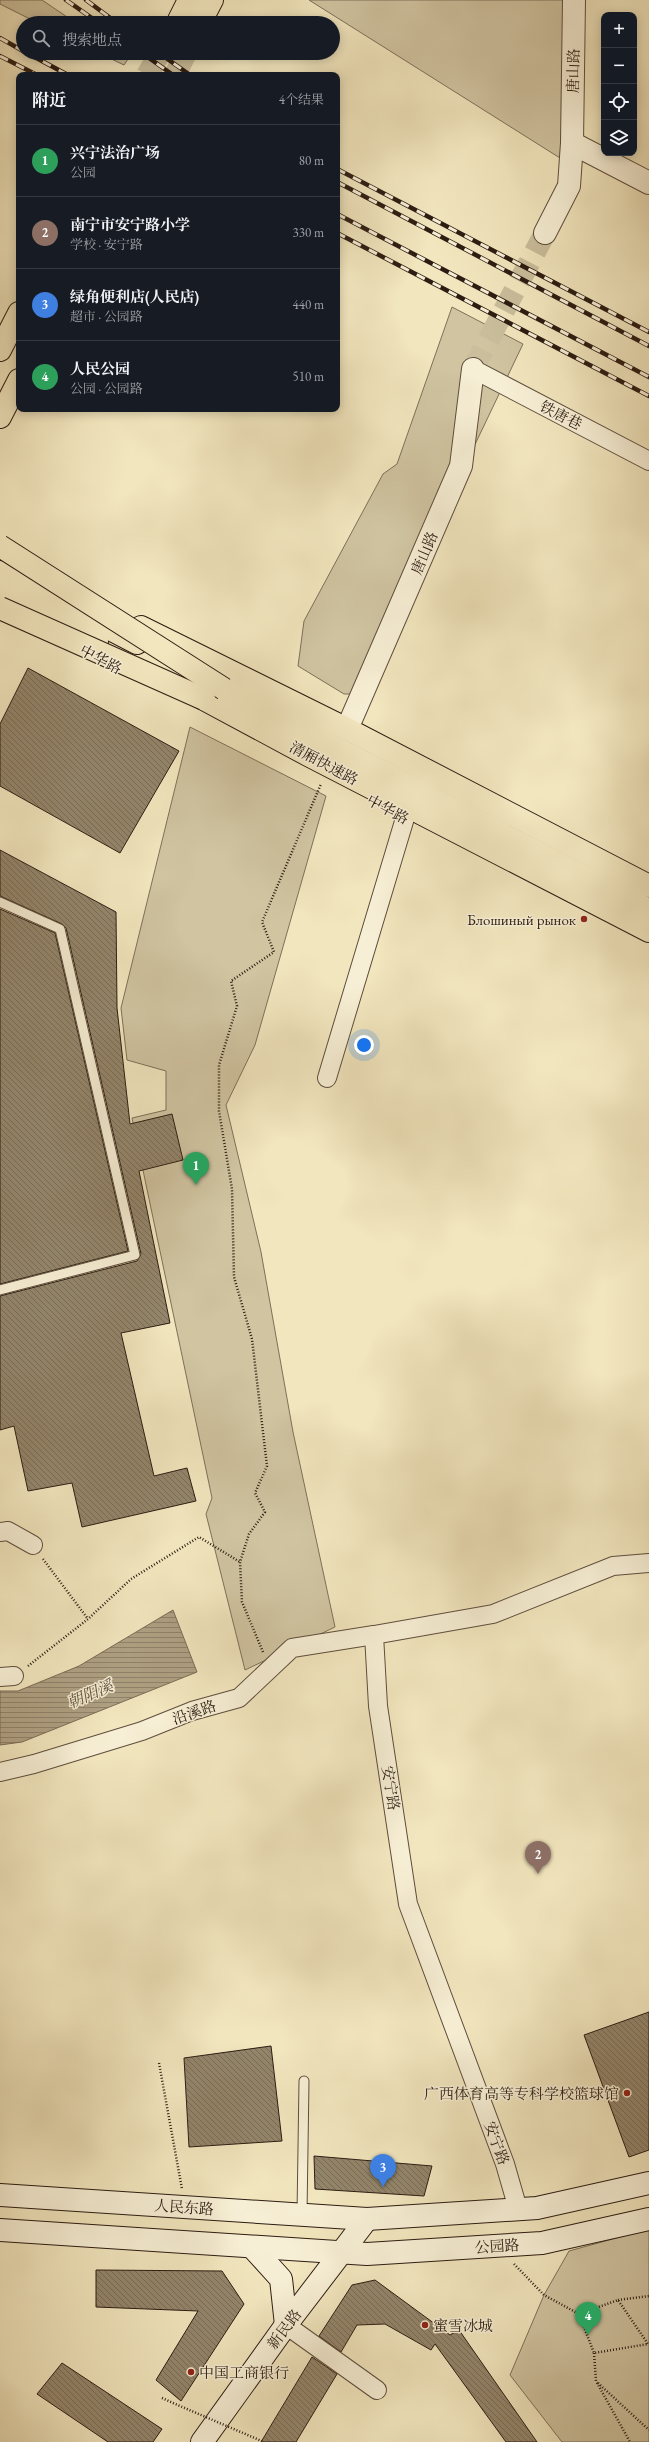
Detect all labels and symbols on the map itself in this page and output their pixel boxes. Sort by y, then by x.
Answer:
street label: 唐山路 [563,48,583,94]
street label: 铁唐巷 [537,396,585,434]
street label: 唐山路 [406,529,442,577]
street label: 中华路 [77,640,125,678]
street label: 清厢快速路 [286,737,362,789]
street label: 中华路 [364,790,412,828]
place label: Блошиный рынок [467,910,576,929]
marker: Блошиный рынок [579,914,589,924]
your location [354,1035,374,1055]
pin: 1 [183,1152,209,1185]
water label: 朝阳溪 [64,1674,118,1713]
street label: 沿溪路 [170,1696,218,1728]
street label: 安宁路 [378,1764,404,1812]
pin: 2 [525,1841,551,1874]
place label: 广西体育高等专科学校篮球馆 [424,2084,619,2103]
marker: 广西体育高等专科学校篮球馆 [622,2088,632,2098]
street label: 安宁路 [480,2119,514,2167]
pin: 3 [370,2154,396,2187]
street label: 人民东路 [153,2195,215,2219]
street label: 公园路 [474,2235,520,2257]
pin: 4 [575,2302,601,2335]
street label: 新民路 [263,2305,305,2353]
place label: 蜜雪冰城 [433,2316,493,2335]
marker: 蜜雪冰城 [420,2320,430,2330]
place label: 中国工商银行 [199,2363,289,2382]
marker: 中国工商银行 [186,2367,196,2377]

